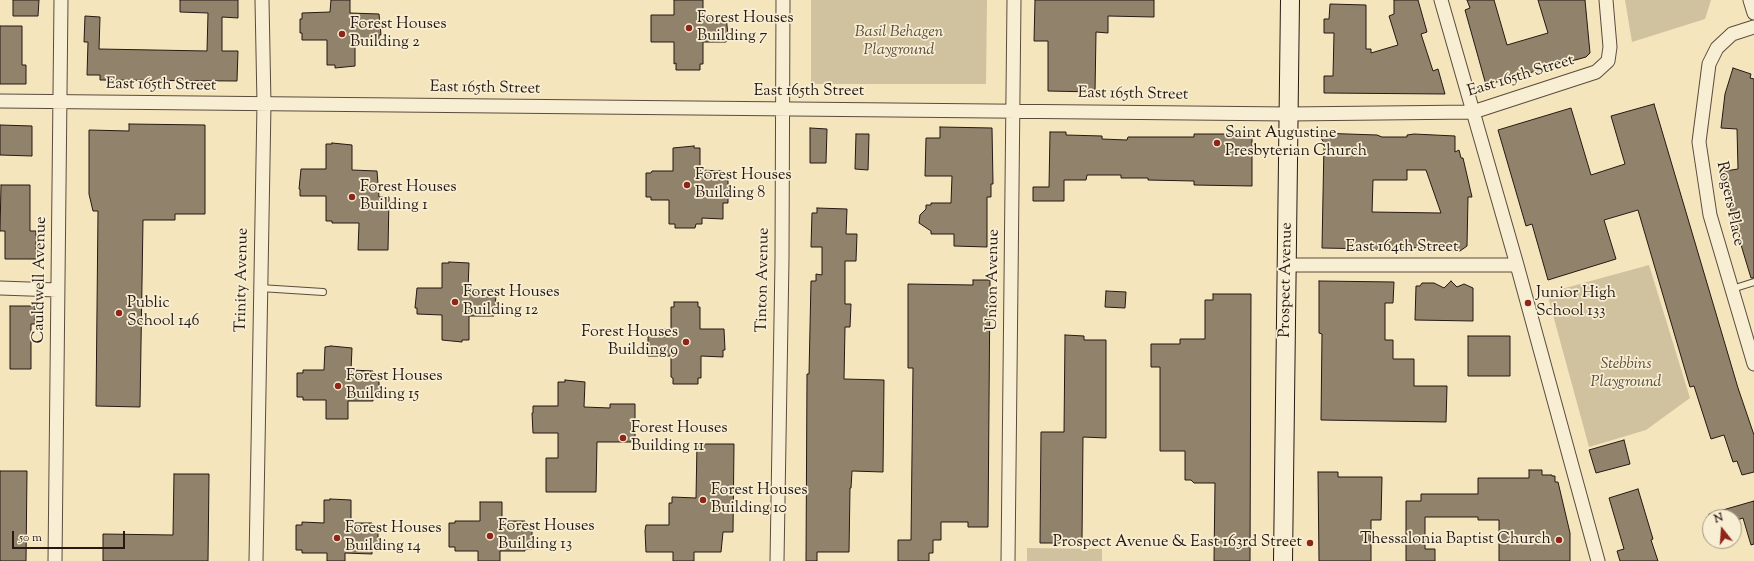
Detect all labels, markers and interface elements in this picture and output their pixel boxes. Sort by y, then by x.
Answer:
place label: Forest Houses Building 7 [697,9,794,47]
place label: Forest Houses Building 2 [350,15,447,53]
marker: Forest Houses Building 7 [684,23,694,33]
park label: Basil Behagen Playground [855,23,943,61]
marker: Forest Houses Building 2 [337,29,347,39]
street label: East 165th Street [1465,52,1577,102]
street label: East 165th Street [106,75,216,97]
street label: East 165th Street [430,78,540,100]
street label: East 165th Street [754,82,864,102]
street label: East 165th Street [1078,84,1188,106]
place label: Saint Augustine Presbyterian Church [1225,124,1367,162]
marker: Saint Augustine Presbyterian Church [1212,138,1222,148]
street label: Rogers Place [1711,160,1747,248]
place label: Forest Houses Building 8 [695,166,792,204]
place label: Forest Houses Building 1 [360,178,457,216]
marker: Forest Houses Building 8 [682,180,692,190]
marker: Forest Houses Building 1 [347,192,357,202]
street label: Cauldwell Avenue [30,216,52,344]
street label: Prospect Avenue [1276,222,1298,338]
street label: Tinton Avenue [753,227,775,333]
street label: Trinity Avenue [232,228,254,332]
street label: Union Avenue [984,229,1004,331]
street label: East 164th Street [1346,238,1458,258]
place label: Forest Houses Building 12 [463,283,560,321]
place label: Junior High School 133 [1536,284,1616,322]
place label: Public School 146 [127,294,200,332]
marker: Forest Houses Building 12 [450,297,460,307]
marker: Junior High School 133 [1523,298,1533,308]
marker: Public School 146 [114,308,124,318]
place label: Forest Houses Building 9 [581,323,678,361]
marker: Forest Houses Building 9 [681,337,691,347]
park label: Stebbins Playground [1591,355,1661,393]
place label: Forest Houses Building 15 [346,367,443,405]
marker: Forest Houses Building 15 [333,381,343,391]
place label: Forest Houses Building 11 [631,419,728,457]
marker: Forest Houses Building 11 [618,433,628,443]
place label: Forest Houses Building 10 [711,481,808,519]
marker: Forest Houses Building 10 [698,495,708,505]
north arrow [1702,509,1742,549]
text: N [1712,510,1725,527]
place label: Forest Houses Building 13 [498,517,595,555]
place label: Forest Houses Building 14 [345,519,442,557]
scale bar [14,523,127,549]
text: 50 m [19,529,42,547]
place label: Thessalonia Baptist Church [1360,530,1551,550]
marker: Forest Houses Building 13 [485,531,495,541]
marker: Forest Houses Building 14 [332,533,342,543]
place label: Prospect Avenue & East 163rd Street [1053,533,1302,553]
marker: Thessalonia Baptist Church [1554,535,1564,545]
marker: Prospect Avenue & East 163rd Street [1305,538,1315,548]

